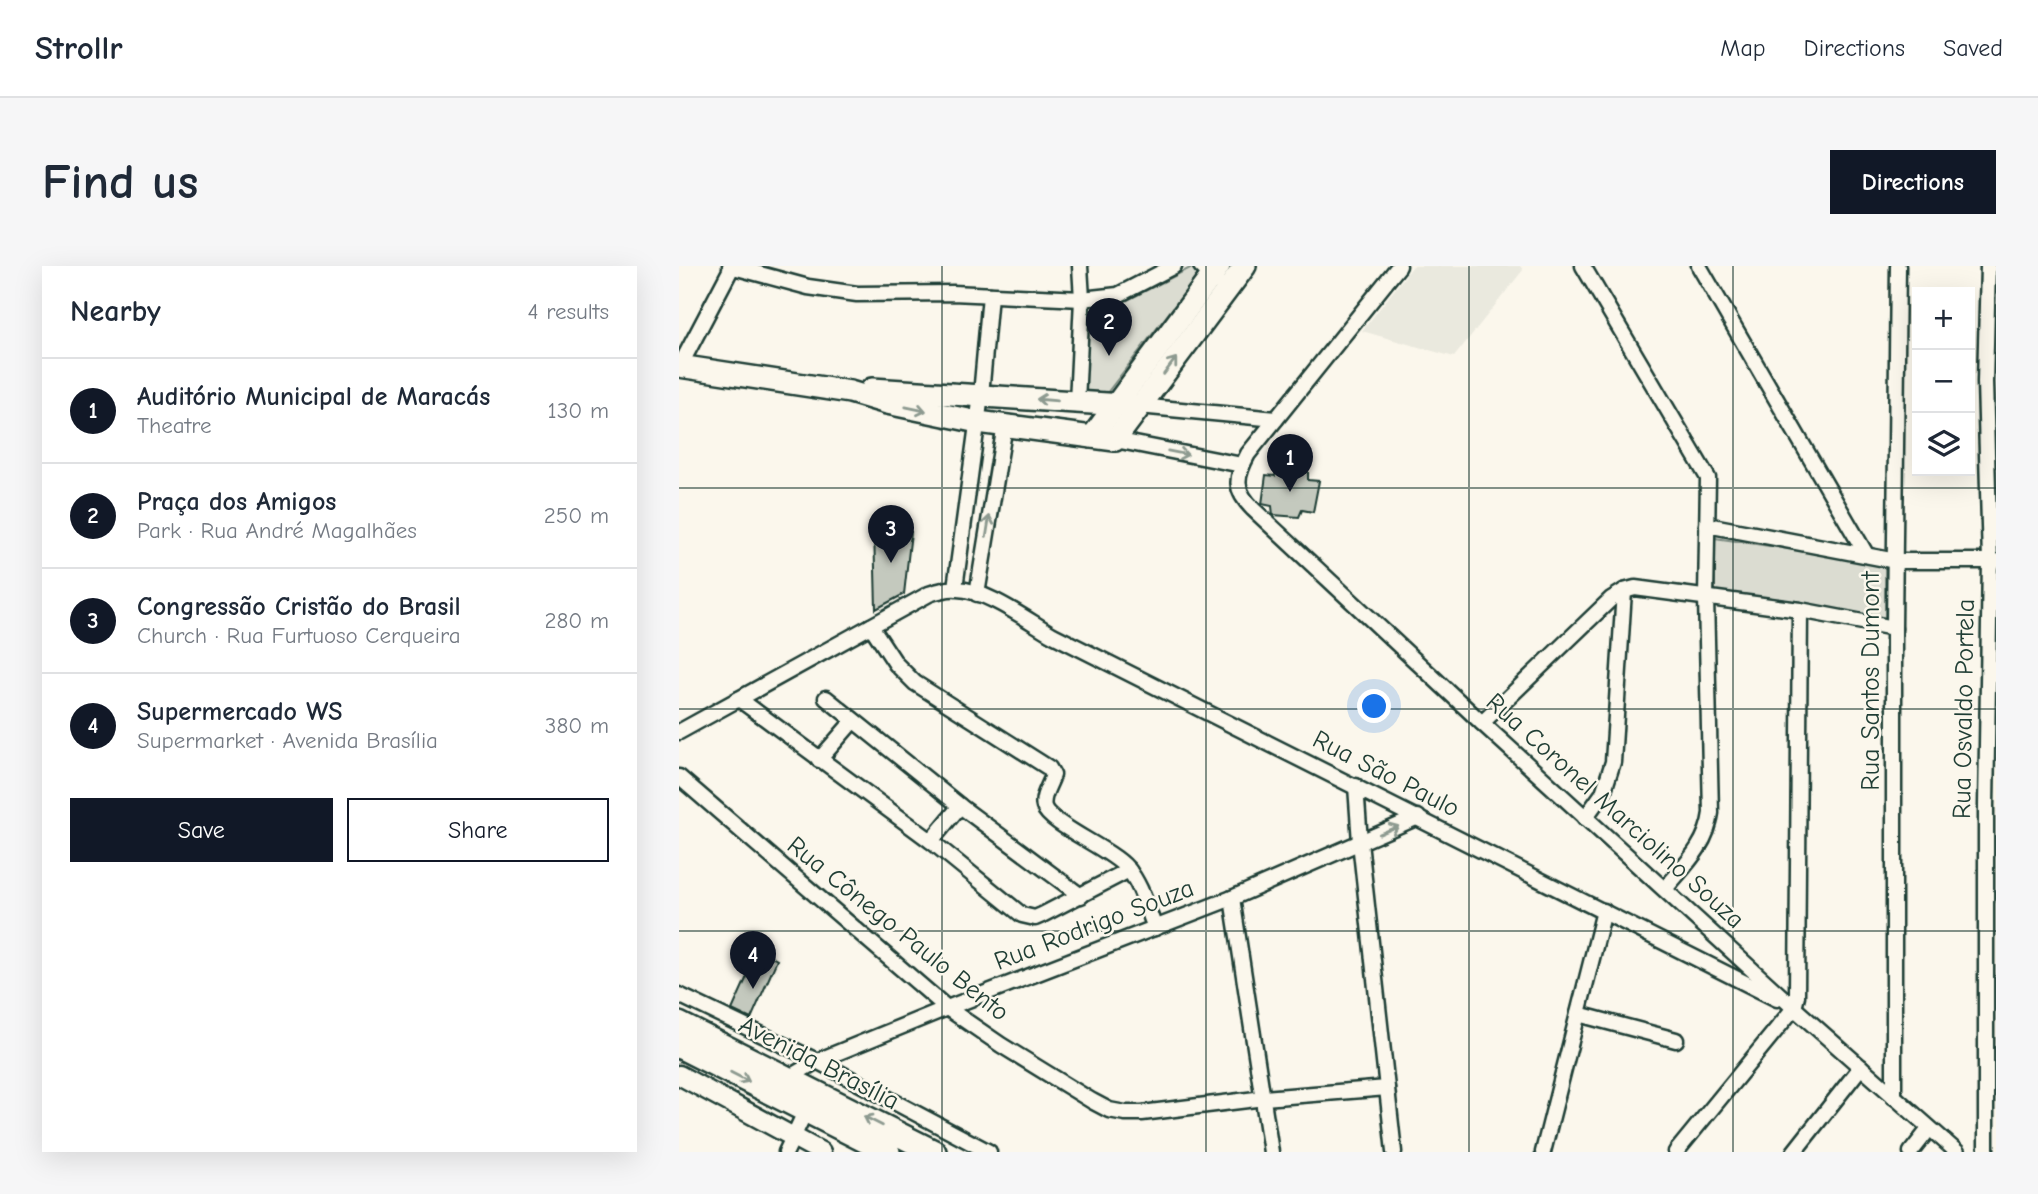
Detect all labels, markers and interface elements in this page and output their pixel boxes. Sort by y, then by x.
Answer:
text: Strollr [35,29,123,67]
text: Map [1720,34,1766,62]
text: Directions [1804,34,1905,62]
text: Saved [1943,34,2003,62]
button: Directions [1830,150,1996,214]
text: Find us [42,154,198,210]
map controls [1912,287,1975,476]
button: + [1912,287,1975,350]
text: Nearby [70,294,161,329]
text: 4 results [527,298,609,325]
pin: 2 [1086,298,1132,356]
button: − [1912,350,1975,413]
one-way arrow [1162,357,1177,375]
text: Auditório Municipal de Maracás [137,382,490,412]
one-way arrow [1036,393,1058,406]
text: 1 [88,397,98,424]
text: 130 m [548,397,609,424]
one-way arrow [904,402,927,416]
text: Theatre [137,412,212,439]
button: layers [1912,413,1975,476]
pin: 1 [1267,434,1313,492]
one-way arrow [1167,446,1189,460]
text: Praça dos Amigos [137,487,336,517]
text: 2 [87,502,99,529]
text: 250 m [544,502,609,529]
pin: 3 [868,505,914,563]
one-way arrow [982,515,995,538]
text: Park · Rua André Magalhães [137,517,417,544]
street label: Rua Santos Dumont [1856,570,1886,791]
text: Congressão Cristão do Brasil [137,592,461,622]
street label: Rua Osvaldo Portela [1947,599,1981,819]
text: 3 [87,607,99,634]
text: 280 m [544,607,609,634]
text: Church · Rua Furtuoso Cerqueira [137,622,461,649]
street label: Rua Coronel Marciolino Souza [1480,687,1750,935]
your location [1357,689,1391,723]
text: Supermercado WS [137,697,343,727]
text: 4 [88,712,98,739]
text: 380 m [545,712,609,739]
street label: Rua São Paulo [1308,724,1464,824]
text: Supermarket · Avenida Brasília [137,727,438,754]
button: Save [70,798,333,862]
button: Share [347,798,609,862]
one-way arrow [1378,822,1399,835]
street label: Rua Cônego Paulo Bento [781,830,1015,1028]
street label: Rua Rodrigo Souza [990,873,1198,977]
pin: 4 [730,931,776,989]
street label: Avenida Brasília [734,1010,904,1116]
one-way arrow [729,1070,750,1084]
one-way arrow [863,1114,884,1128]

